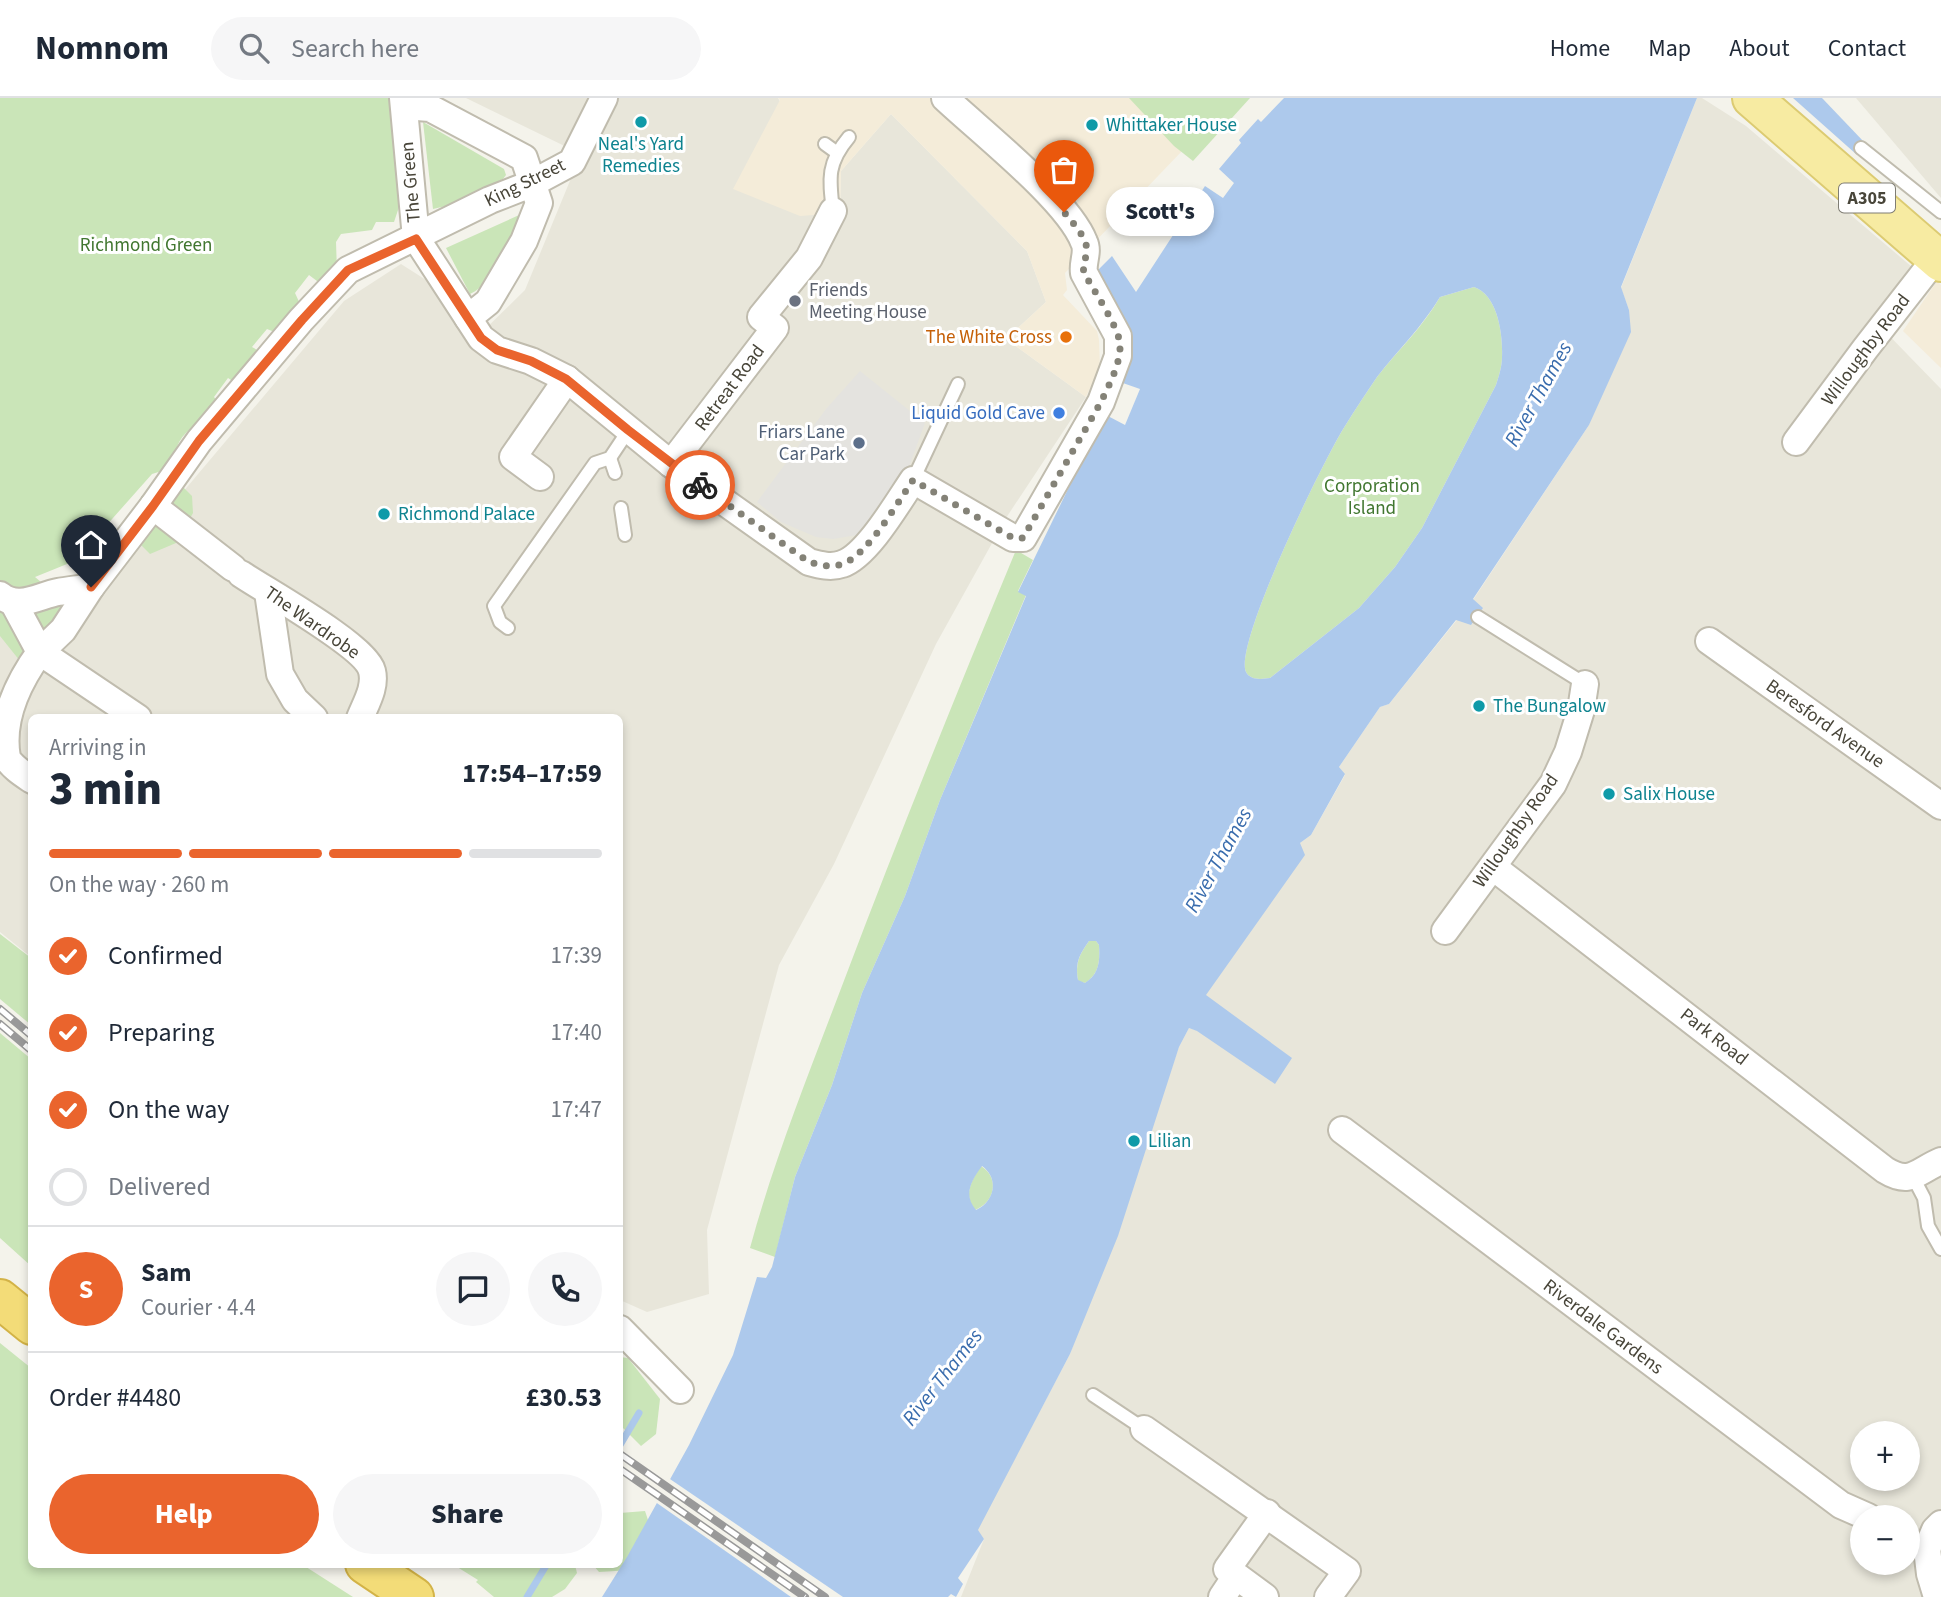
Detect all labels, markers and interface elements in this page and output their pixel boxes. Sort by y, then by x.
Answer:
search box [211,17,701,80]
text: Nomnom [35,25,169,72]
icon: search [235,29,273,67]
text: Search here [291,30,419,67]
text: Home [1550,31,1610,66]
text: Map [1648,31,1691,66]
text: About [1729,31,1790,66]
text: Contact [1828,31,1906,66]
place label: Whittaker House [1106,112,1237,139]
marker: Neal's Yard Remedies [633,114,649,130]
marker: Whittaker House [1084,117,1100,133]
place label: Neal's Yard Remedies [598,131,684,180]
street label: The Green [394,140,428,224]
pin [1034,140,1094,212]
icon: bag [1045,151,1083,189]
street label: King Street [480,152,571,214]
road number: A305 [1839,184,1895,212]
callout: Scott's [1106,188,1214,236]
text: Scott's [1125,195,1195,228]
park label: Richmond Green [80,232,212,259]
place label: Friends Meeting House [809,277,927,326]
street label: Willoughby Road [1815,288,1917,412]
marker: Friends Meeting House [787,293,803,309]
place label: The White Cross [925,324,1052,351]
marker: The White Cross [1058,329,1074,345]
water label: River Thames [1497,336,1579,452]
street label: Retreat Road [688,339,772,437]
place label: Liquid Gold Cave [911,400,1045,427]
marker: Liquid Gold Cave [1051,405,1067,421]
place label: Friars Lane Car Park [758,419,846,468]
marker: Friars Lane Car Park [851,435,867,451]
courier [665,450,735,520]
icon: bike [681,466,719,504]
park label: Corporation Island [1324,473,1420,522]
place label: Richmond Palace [398,501,535,528]
marker: Richmond Palace [376,506,392,522]
pin [61,515,121,587]
icon: home [72,526,110,564]
street label: The Wardrobe [259,580,365,666]
street label: Beresford Avenue [1760,673,1890,775]
place label: The Bungalow [1493,693,1607,720]
marker: The Bungalow [1471,698,1487,714]
text: Arriving in [49,731,147,764]
text: 17:54–17:59 [462,755,602,792]
text: 3 min [49,757,162,822]
street label: Willoughby Road [1467,768,1565,894]
place label: Salix House [1623,781,1715,808]
marker: Salix House [1601,786,1617,802]
water label: River Thames [1177,802,1259,918]
text: On the way · 260 m [49,868,229,901]
icon: check [49,937,87,975]
text: Confirmed [108,937,223,974]
text: 17:39 [551,939,602,972]
street label: Park Road [1674,1002,1754,1072]
icon: check [49,1014,87,1052]
text: Preparing [108,1014,214,1051]
text: 17:40 [551,1016,602,1049]
icon: check [49,1091,87,1129]
text: On the way [108,1091,229,1128]
text: 17:47 [551,1093,602,1126]
place label: Lilian [1148,1128,1191,1155]
marker: Lilian [1126,1133,1142,1149]
text: Delivered [108,1168,211,1205]
button: chat [436,1252,510,1326]
button: phone [528,1252,602,1326]
text: Sam [141,1254,191,1291]
text: S [79,1271,93,1308]
street label: Riverdale Gardens [1537,1273,1669,1381]
text: Courier · 4.4 [141,1291,256,1324]
water label: River Thames [895,1322,989,1432]
text: Order #4480 [49,1379,181,1416]
text: £30.53 [526,1379,602,1416]
map controls [1850,1421,1920,1575]
button: + [1850,1421,1920,1491]
button: Help [49,1474,319,1554]
button: Share [333,1474,602,1554]
button: − [1850,1505,1920,1575]

